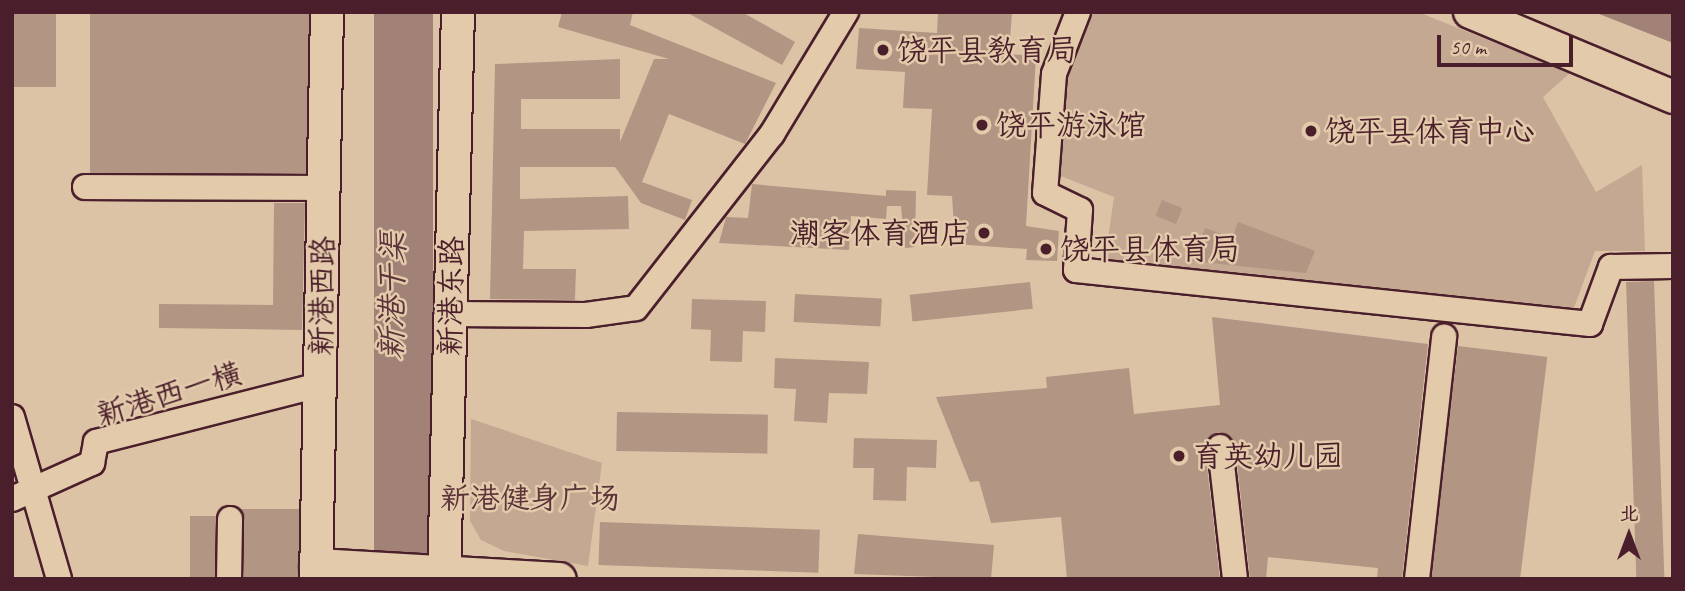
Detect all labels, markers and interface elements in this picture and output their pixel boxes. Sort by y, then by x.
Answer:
scale bar [1440,21,1576,65]
place label: 饶平县教育局 [897,32,1077,68]
text: 50 m [1450,34,1486,60]
marker: 饶平县教育局 [875,42,891,58]
place label: 饶平游泳馆 [996,107,1146,143]
place label: 饶平县体育中心 [1325,113,1535,149]
marker: 饶平游泳馆 [974,117,990,133]
marker: 饶平县体育中心 [1303,123,1319,139]
place label: 潮客体育酒店 [790,215,970,251]
marker: 潮客体育酒店 [976,225,992,241]
place label: 饶平县体育局 [1060,231,1240,267]
water label: 新港干渠 [373,232,413,360]
street label: 新港西路 [303,236,341,356]
street label: 新港东路 [432,236,470,356]
marker: 饶平县体育局 [1038,241,1054,257]
street label: 新港西一横 [92,355,246,433]
place label: 育英幼儿园 [1193,438,1343,474]
marker: 育英幼儿园 [1171,448,1187,464]
park label: 新港健身广场 [440,480,620,516]
north arrow [1594,500,1664,570]
text: 北 [1619,502,1639,526]

